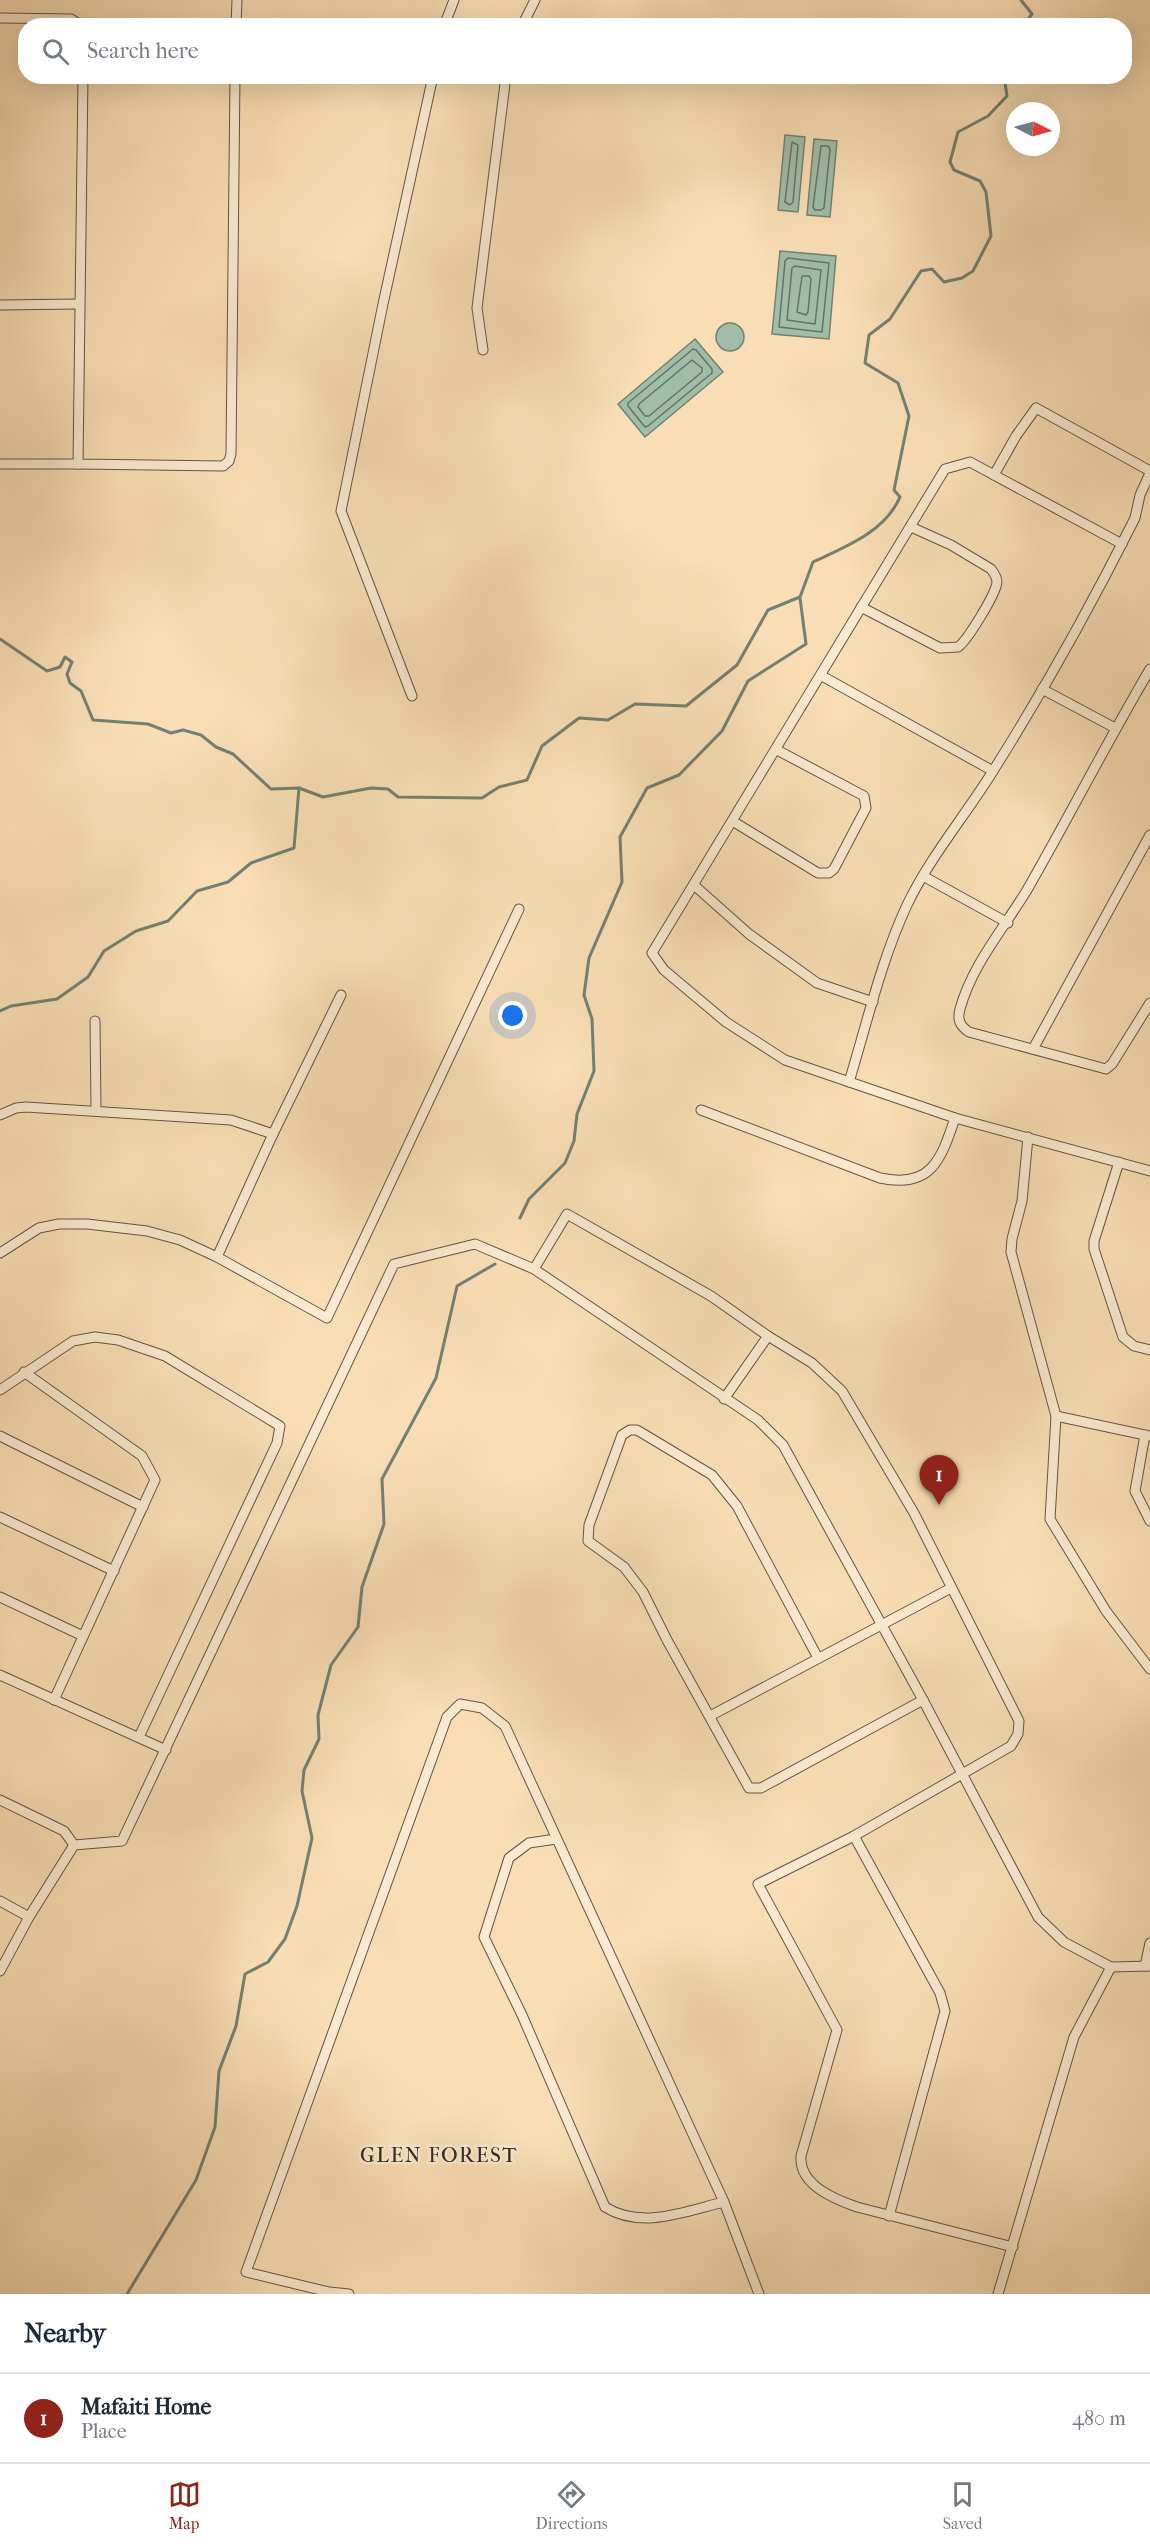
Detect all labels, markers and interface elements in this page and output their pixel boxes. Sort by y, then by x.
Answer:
search box [18,18,1132,84]
icon: search [39,35,72,68]
text: Search here [87,38,199,64]
north arrow [1006,102,1060,156]
your location [498,1001,527,1030]
pin: 1 [920,1456,958,1505]
district label: GLEN FOREST [360,2143,518,2167]
text: Nearby [24,2318,106,2349]
text: Mafaiti Home [81,2394,211,2420]
text: 1 [40,2407,47,2430]
text: 480 m [1072,2407,1126,2430]
text: Place [81,2420,127,2443]
tab: Map [168,2478,201,2533]
tab: Directions [536,2478,608,2533]
tab: Saved [943,2478,982,2533]

